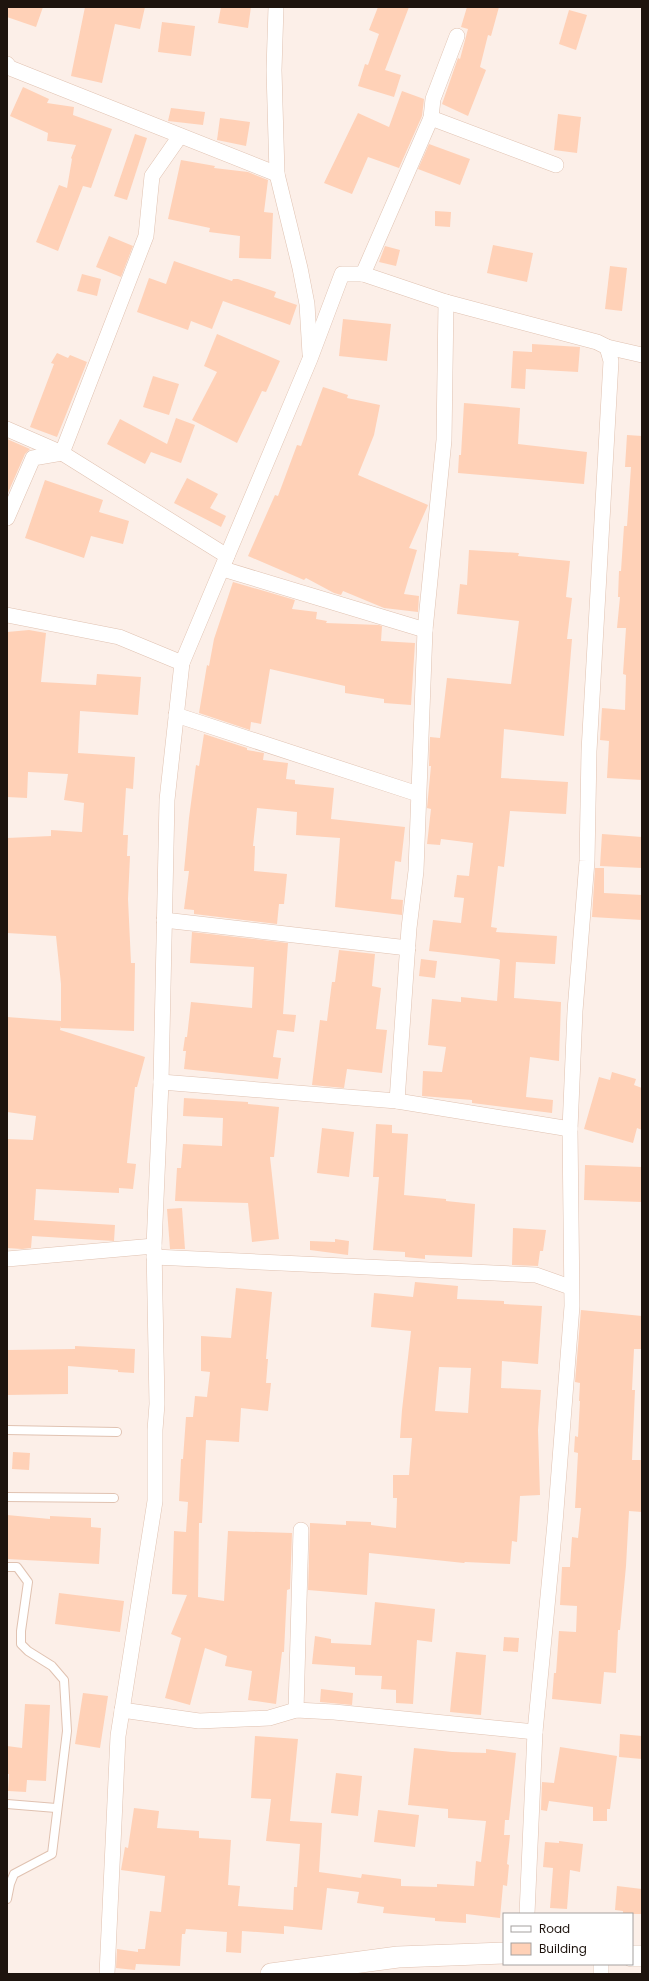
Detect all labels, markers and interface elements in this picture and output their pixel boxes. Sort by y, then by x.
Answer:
legend [503,1913,633,1965]
text: Road [539,1920,570,1937]
text: Building [539,1940,587,1957]

